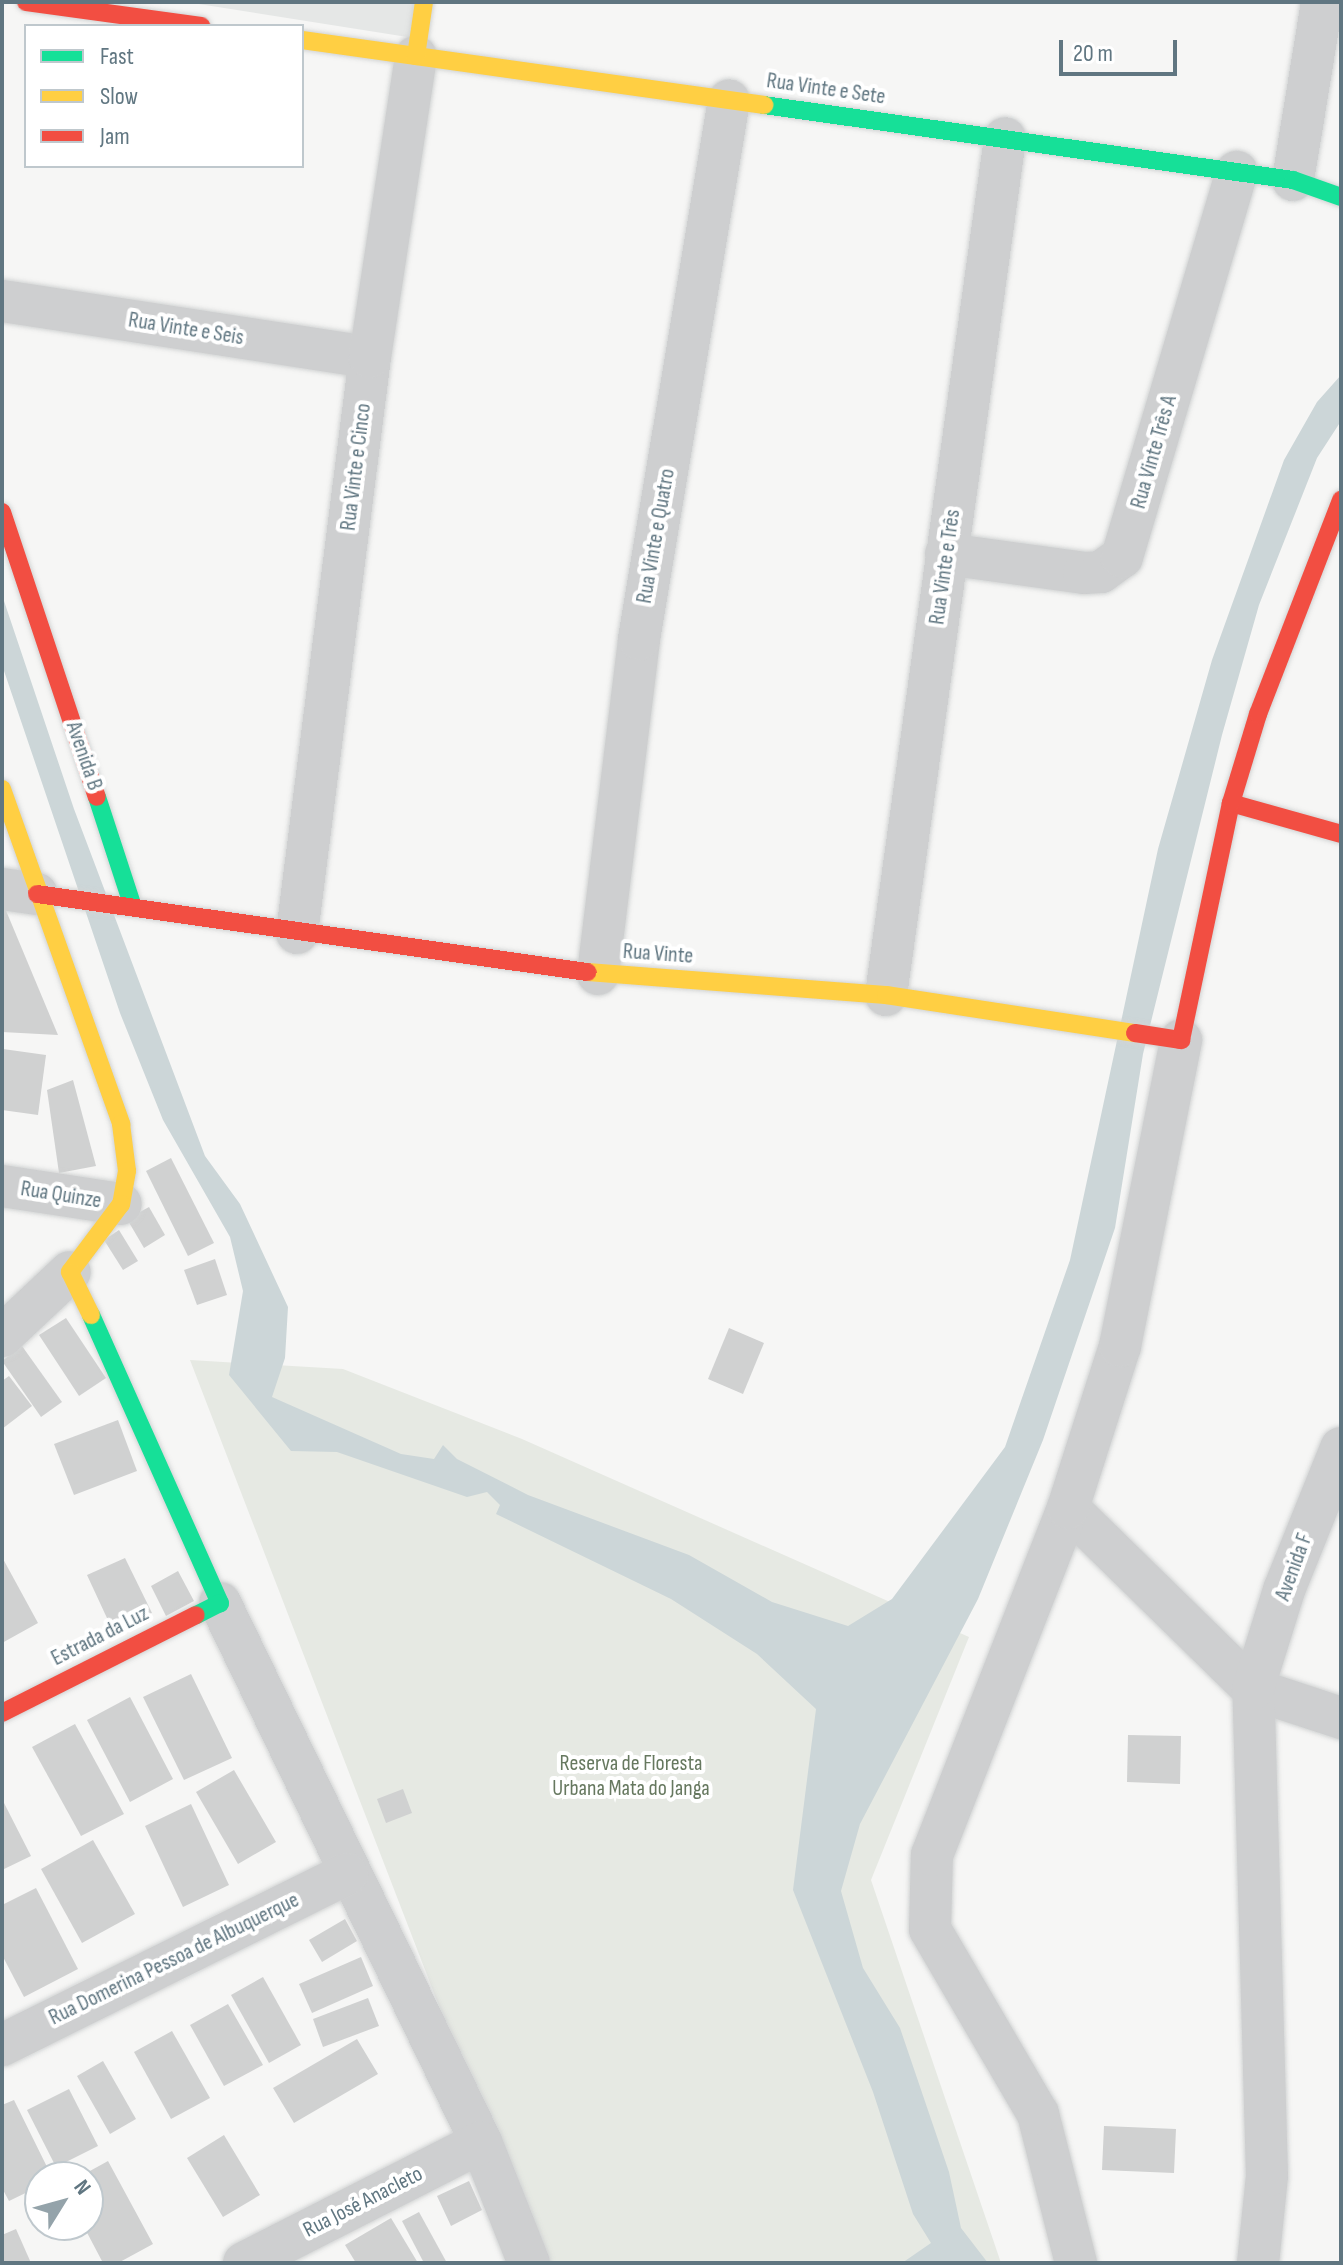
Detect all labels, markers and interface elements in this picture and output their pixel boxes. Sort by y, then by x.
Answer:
legend [24,24,304,168]
scale bar [1063,24,1181,74]
text: 20 m [1073,39,1113,68]
text: Fast [100,42,134,71]
street label: Rua Vinte e Sete [765,68,887,110]
text: Slow [100,82,138,111]
text: Jam [100,122,130,151]
street label: Rua Vinte e Seis [126,307,246,351]
street label: Rua Vinte Três A [1125,392,1183,512]
street label: Rua Vinte e Cinco [335,402,377,532]
street label: Rua Vinte e Quatro [631,467,681,605]
street label: Rua Vinte e Três [924,508,966,626]
street label: Avenida B [60,718,108,794]
street label: Rua Vinte [622,938,694,970]
street label: Rua Quinze [19,1176,103,1214]
street label: Avenida F [1270,1530,1318,1604]
street label: Estrada da Luz [47,1600,153,1672]
park label: Reserva de Floresta Urbana Mata do Janga [552,1750,710,1802]
street label: Rua Domerina Pessoa de Albuquerque [45,1887,303,2031]
north arrow [24,2161,104,2241]
street label: Rua José Anacleto [299,2161,427,2243]
text: N [68,2175,96,2200]

